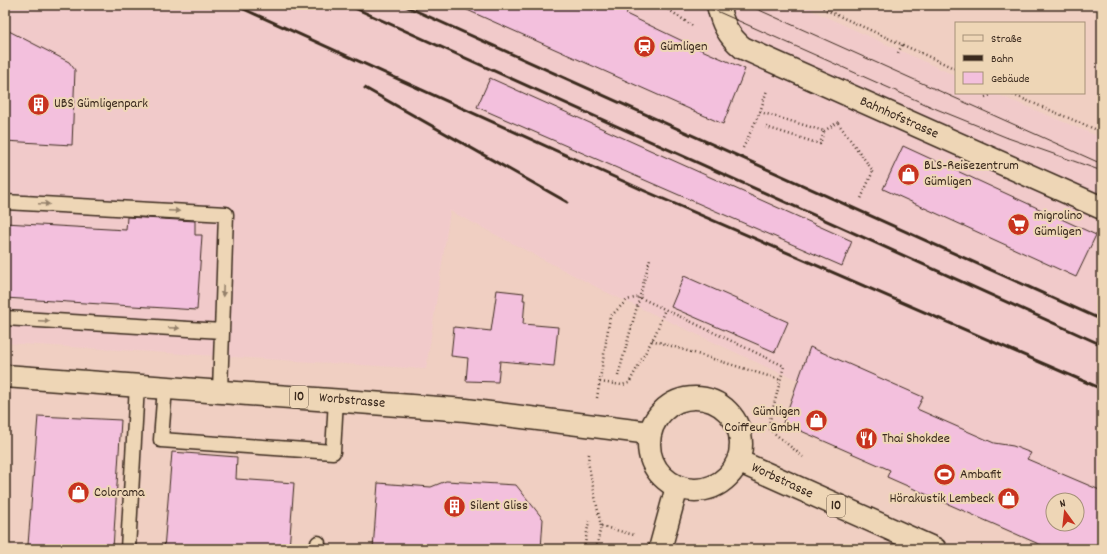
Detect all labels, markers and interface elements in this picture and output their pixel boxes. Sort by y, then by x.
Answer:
legend [955,22,1085,94]
text: Straße [991,31,1022,48]
station icon: Gümligen [632,34,658,60]
place label: Gümligen [660,37,707,57]
text: Bahn [991,51,1014,68]
text: Gebäude [991,71,1030,88]
building icon: UBS Gümligenpark [26,91,52,117]
street label: Bahnhofstrasse [856,92,942,144]
place label: UBS Gümligenpark [54,94,148,114]
place label: BLS-Reisezentrum Gümligen [924,156,1019,192]
shop icon: BLS-Reisezentrum Gümligen [895,161,921,187]
one-way arrow [38,201,50,208]
place label: migrolino Gümligen [1034,206,1082,242]
one-way arrow [168,208,181,214]
supermarket icon: migrolino Gümligen [1006,211,1032,237]
one-way arrow [220,285,226,298]
one-way arrow [38,317,50,324]
one-way arrow [168,325,181,331]
road number: 10 [290,386,308,408]
street label: Worbstrasse [318,388,386,414]
place label: Gümligen Coiffeur GmbH [724,402,800,438]
shop icon: Gümligen Coiffeur GmbH [803,407,829,433]
restaurant icon: Thai Shokdee [854,426,880,452]
place label: Thai Shokdee [882,429,950,449]
street label: Worbstrasse [748,458,816,504]
sports icon: Ambafit [932,462,958,488]
place label: Ambafit [960,465,1002,485]
shop icon: Colorama [66,480,92,506]
place label: Colorama [94,483,145,503]
shop icon: Hörakustik Lembeck [996,486,1022,512]
place label: Hörakustik Lembeck [889,489,994,509]
north arrow [1045,492,1085,532]
building icon: Silent Gliss [441,493,467,519]
road number: 10 [827,495,845,517]
place label: Silent Gliss [470,496,528,516]
text: N [1058,496,1068,513]

